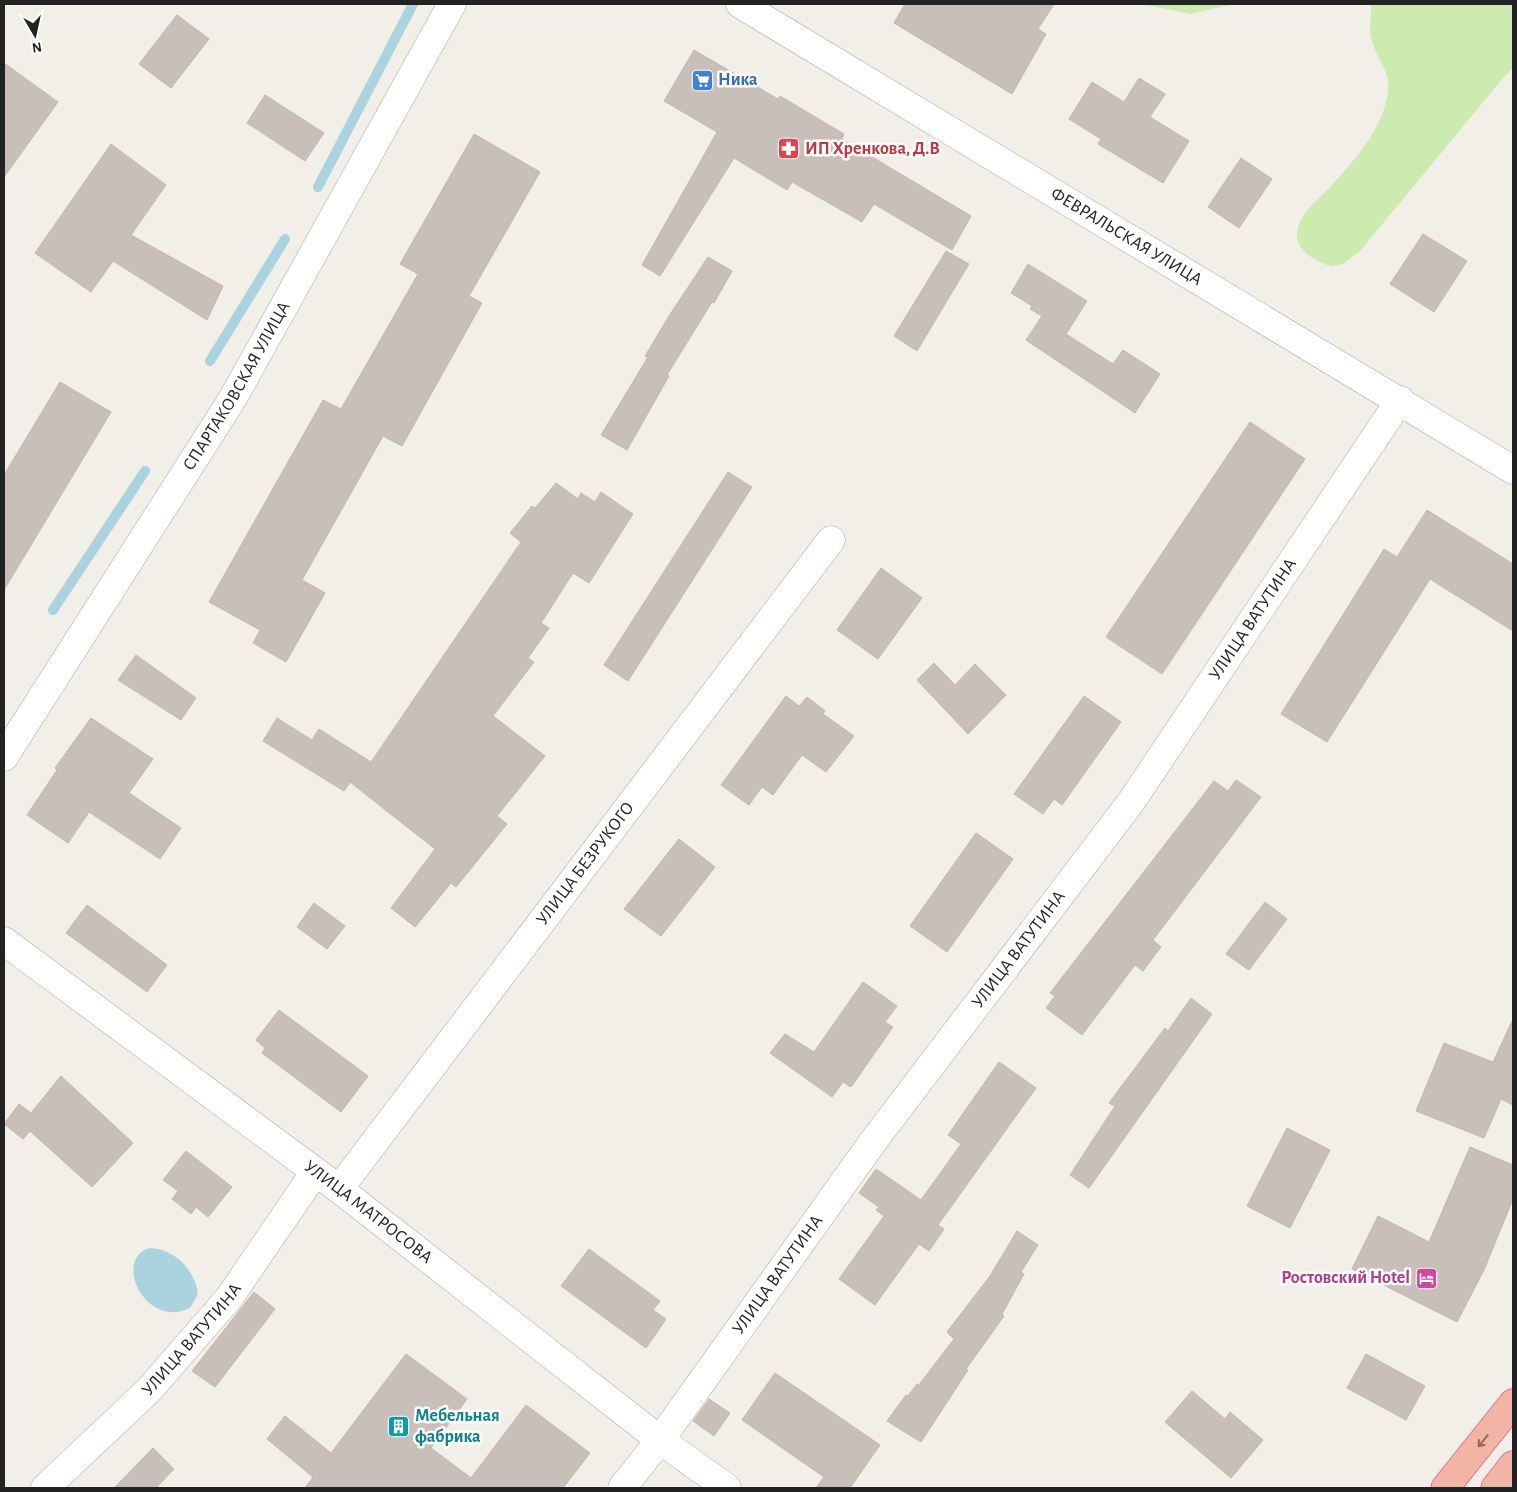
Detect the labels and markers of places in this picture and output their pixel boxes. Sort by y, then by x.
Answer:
supermarket icon: Ника [690,68,714,92]
place label: Ника [718,71,758,89]
pharmacy icon: ИП Хренкова, Д.В [777,137,801,161]
place label: ИП Хренкова, Д.В [805,140,940,158]
hotel icon: Ростовский Hotel [1414,1266,1438,1290]
place label: Ростовский Hotel [1281,1269,1410,1287]
place label: Мебельная фабрика [415,1407,500,1446]
building icon: Мебельная фабрика [387,1414,411,1438]

